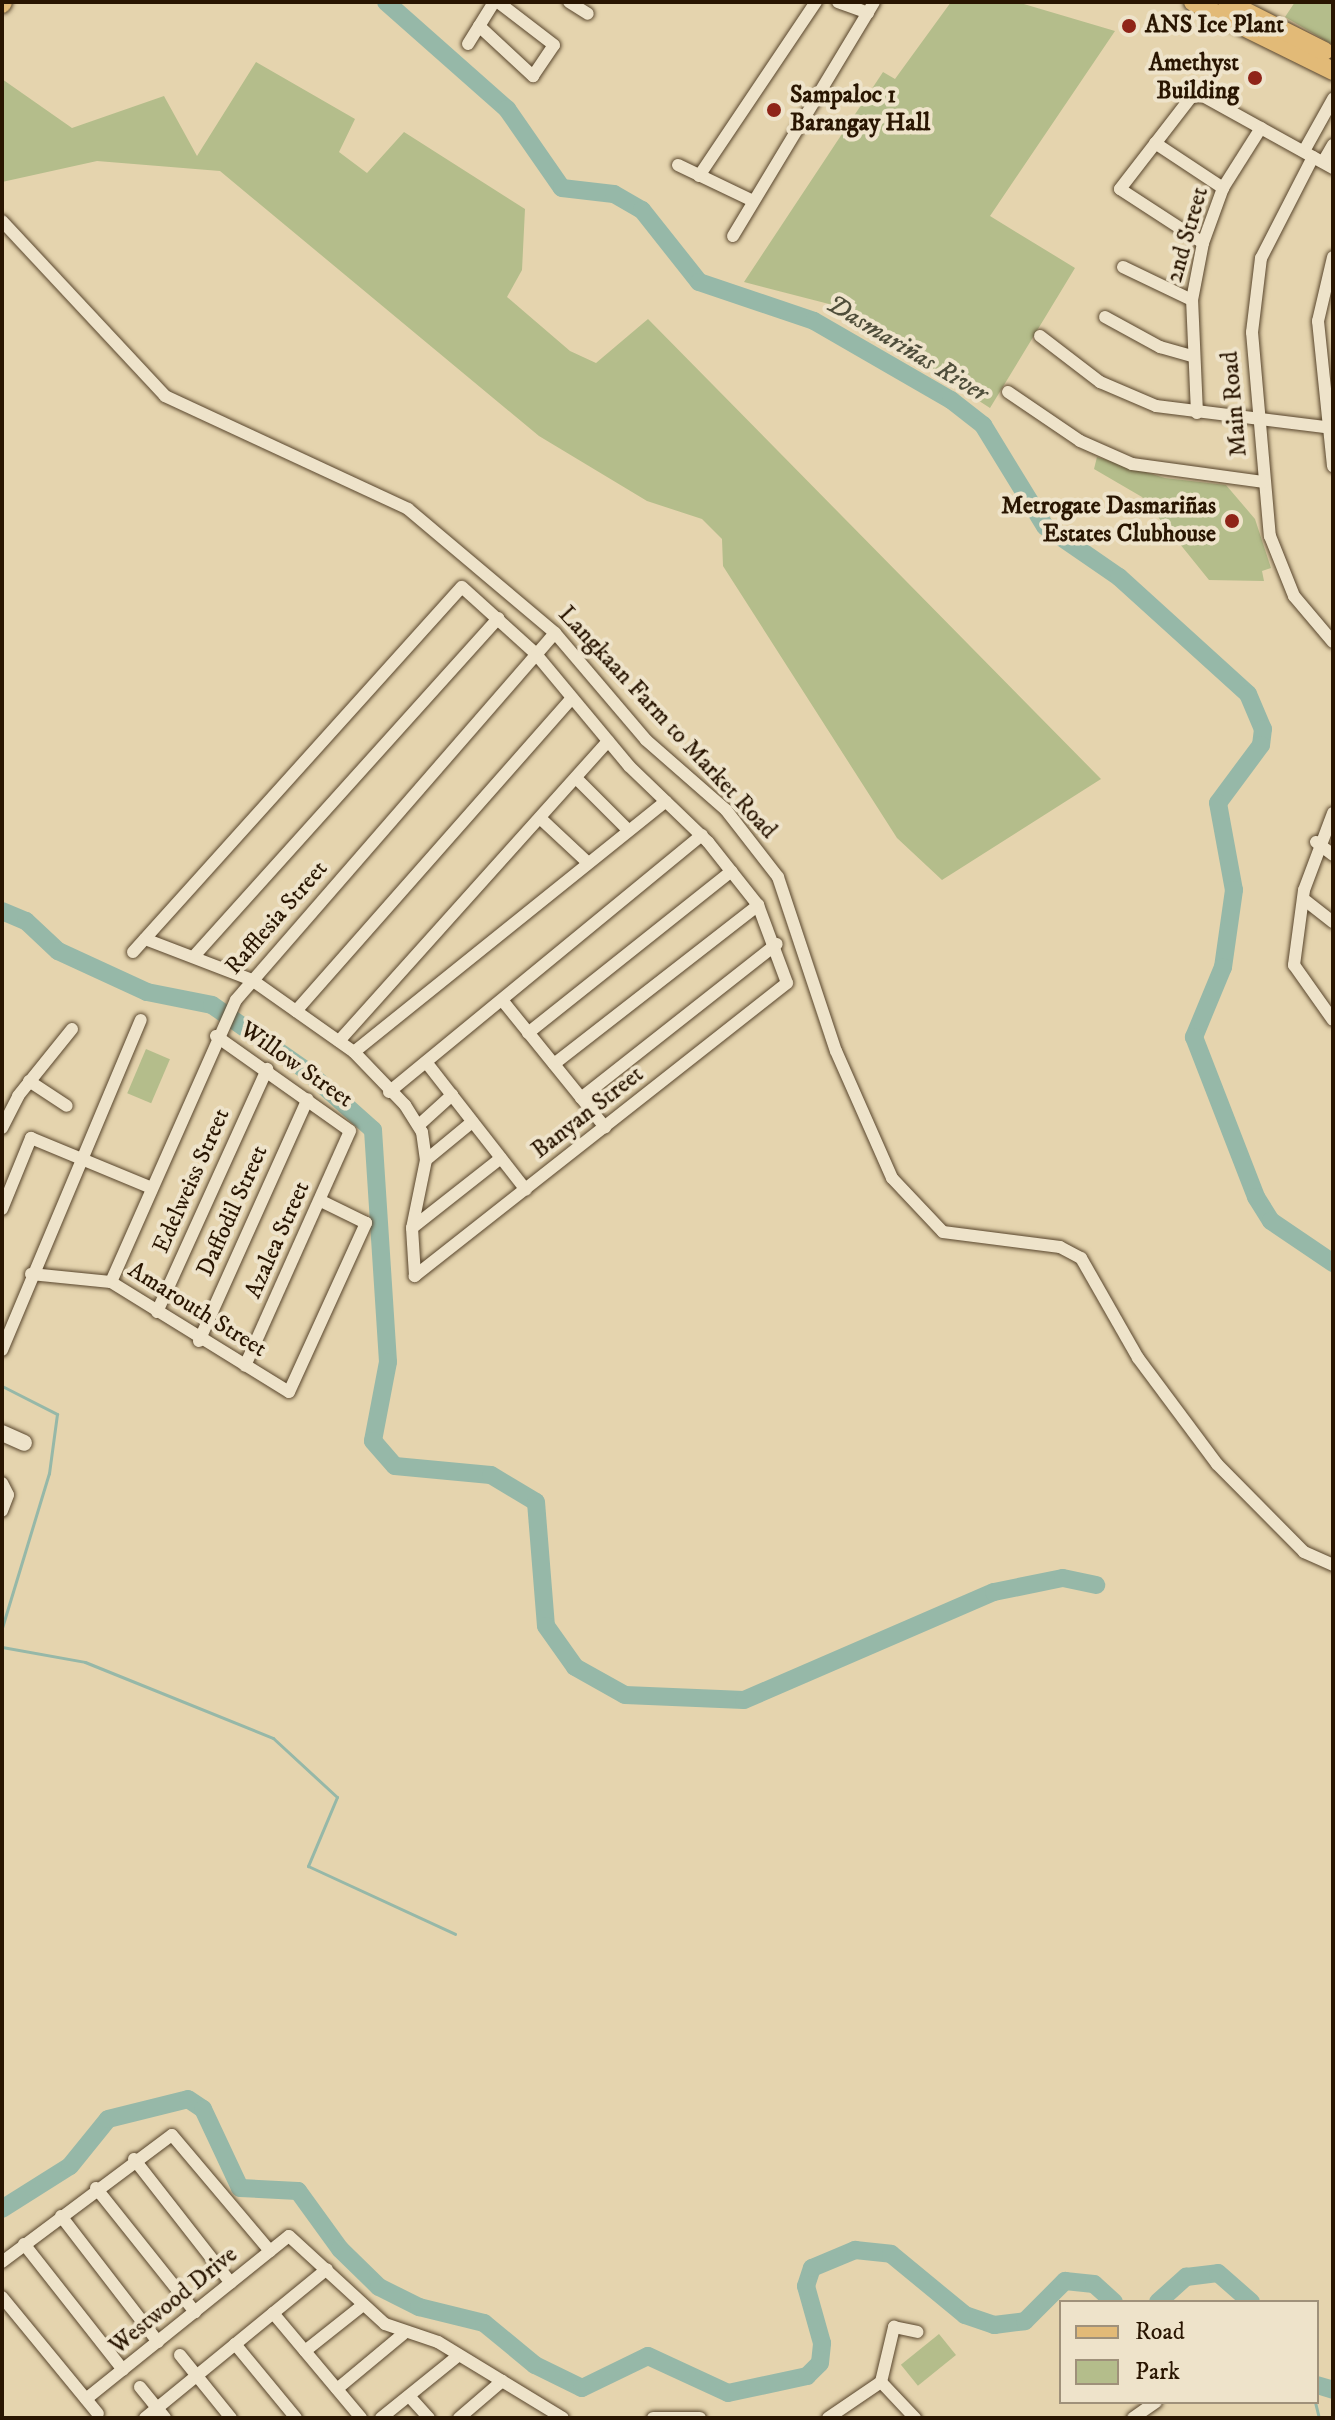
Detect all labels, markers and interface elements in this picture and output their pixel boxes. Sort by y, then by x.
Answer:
place label: ANS Ice Plant [1145,12,1284,40]
marker: ANS Ice Plant [1120,17,1138,35]
place label: Amethyst Building [1149,50,1239,106]
marker: Amethyst Building [1246,69,1264,87]
place label: Sampaloc 1 Barangay Hall [790,82,930,138]
marker: Sampaloc 1 Barangay Hall [765,101,783,119]
street label: 2nd Street [1161,184,1215,286]
water label: Dasmariñas River [821,289,993,409]
street label: Main Road [1216,350,1254,458]
place label: Metrogate Dasmariñas Estates Clubhouse [1001,493,1216,549]
marker: Metrogate Dasmariñas Estates Clubhouse [1223,512,1241,530]
street label: Langkaan Farm to Market Road [552,601,782,845]
street label: Rafflesia Street [220,855,334,981]
street label: Willow Street [234,1016,358,1114]
street label: Banyan Street [526,1060,650,1166]
street label: Edelweiss Street [147,1104,237,1258]
street label: Daffodil Street [191,1141,275,1281]
street label: Azalea Street [239,1177,317,1303]
street label: Amarouth Street [122,1256,272,1364]
street label: Westwood Drive [104,2241,244,2361]
legend [1059,2300,1319,2404]
text: Road [1135,2317,1185,2347]
text: Park [1135,2357,1180,2387]

